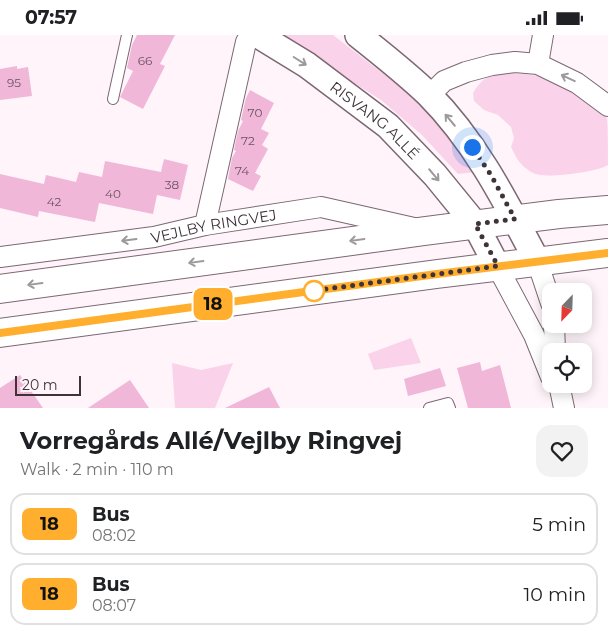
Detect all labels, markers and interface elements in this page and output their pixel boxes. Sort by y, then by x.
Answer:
text: 07:57 [25,6,77,29]
house number: 66 [138,53,152,68]
one-way arrow [292,56,306,66]
one-way arrow [561,73,576,83]
house number: 95 [7,75,21,90]
street label: RISVANG ALLÉ [327,77,424,163]
house number: 70 [248,105,262,120]
one-way arrow [445,114,456,127]
house number: 72 [241,133,255,148]
your location [460,135,485,160]
house number: 74 [235,163,249,178]
one-way arrow [429,168,440,181]
house number: 38 [165,177,180,192]
house number: 40 [105,186,121,201]
house number: 42 [47,194,62,209]
street label: VEJLBY RINGVEJ [149,205,278,247]
one-way arrow [121,235,137,245]
one-way arrow [350,235,366,245]
one-way arrow [189,257,205,267]
one-way arrow [28,279,44,289]
unlabelled marker [303,280,325,302]
north arrow [542,283,592,333]
map controls [542,283,592,393]
line badge: 18 [190,288,236,320]
text: 18 [204,293,222,315]
button: locate [542,343,592,393]
scale bar [15,373,81,396]
text: 20 m [22,376,58,394]
button: heart [536,425,588,477]
text: Vorregårds Allé/Vejlby Ringvej [20,426,402,455]
text: Walk · 2 min · 110 m [20,460,174,479]
text: Bus [92,503,130,526]
text: 18 [40,513,59,535]
text: 5 min [532,513,586,536]
text: 08:02 [92,526,136,545]
text: Bus [92,573,130,596]
text: 18 [40,583,59,605]
text: 10 min [523,583,586,606]
text: 08:07 [92,596,136,615]

